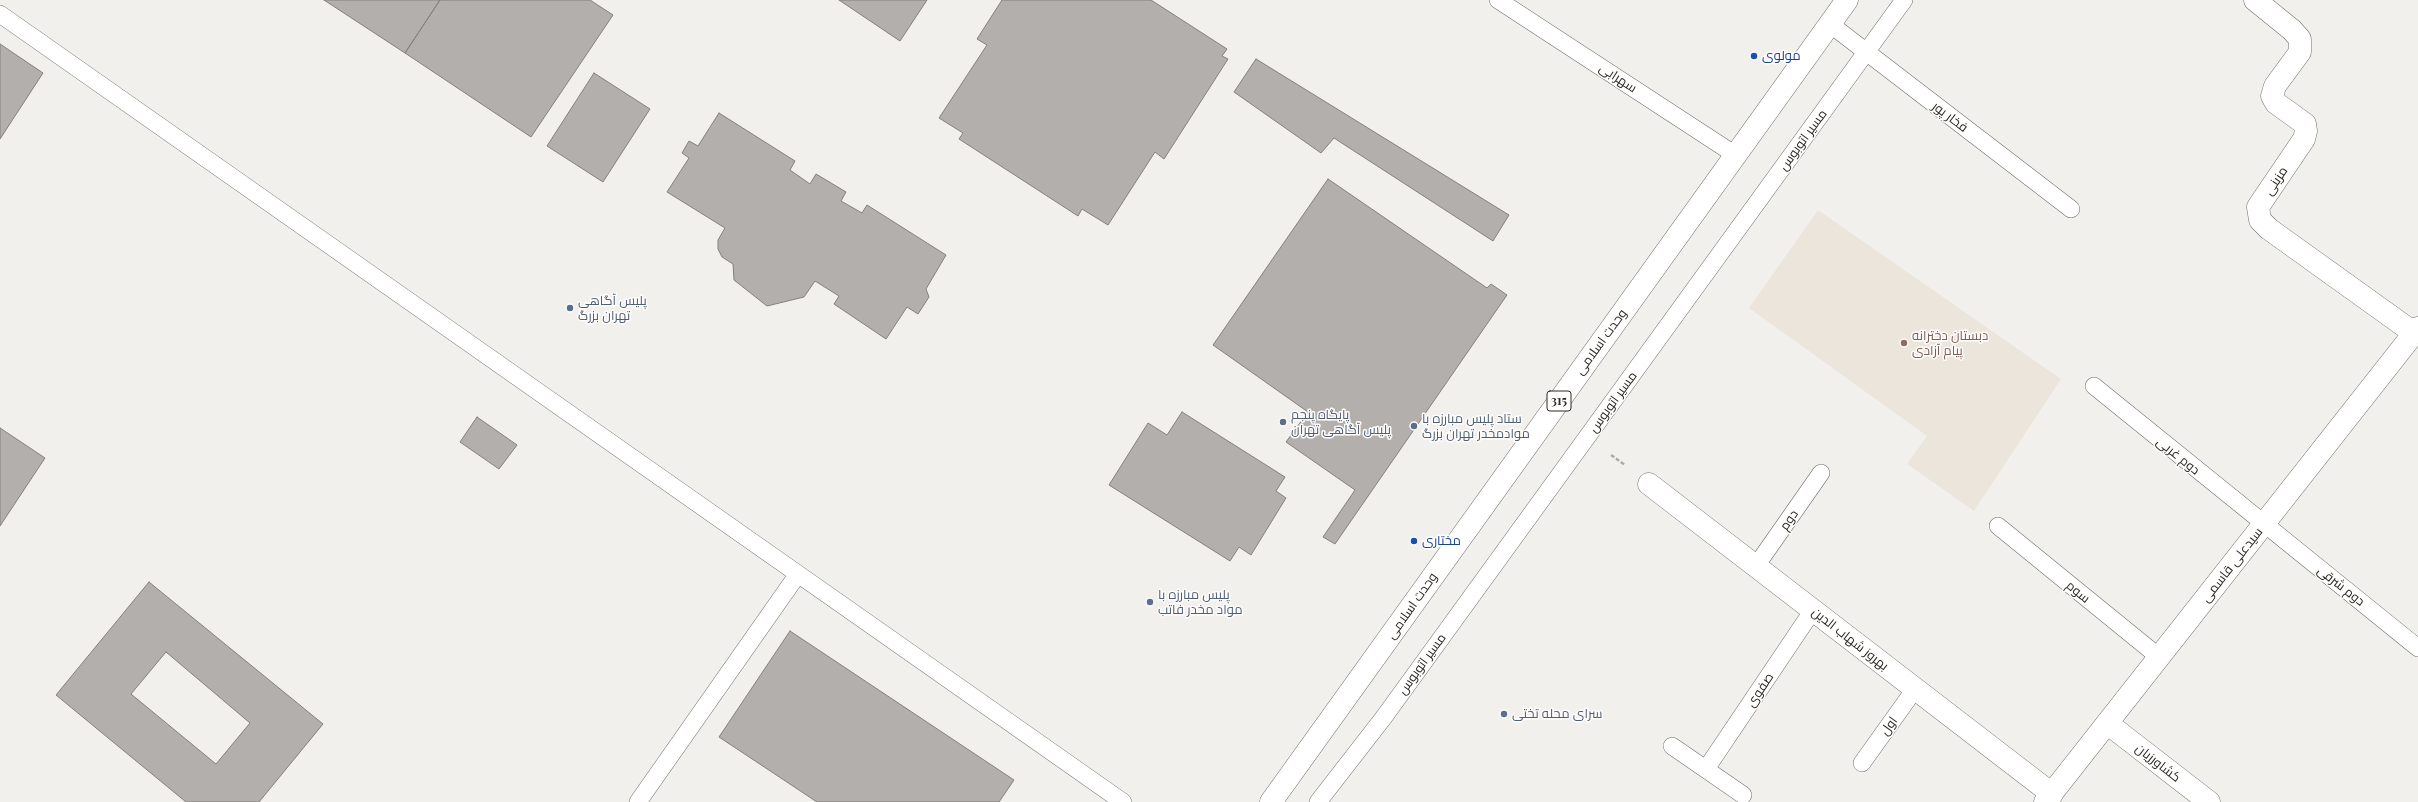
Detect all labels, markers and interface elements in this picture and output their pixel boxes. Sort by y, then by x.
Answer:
place label: مولوی [1762,48,1801,64]
marker: مولوی [1749,51,1759,61]
street label: سهرابی [1596,60,1640,96]
street label: فخار پور [1929,99,1971,135]
street label: مسیر اتوبوس [1776,106,1830,174]
street label: مزینی [2261,164,2291,198]
place label: پلیس آگاهی تهران بزرگ [578,293,647,324]
marker: پلیس آگاهی تهران بزرگ [565,303,575,313]
street label: وحدت اسلامی [1572,306,1630,378]
place label: دبستان دخترانه پیام آزادی [1912,328,1988,359]
marker: دبستان دخترانه پیام آزادی [1899,338,1909,348]
street label: مسیر اتوبوس [1586,368,1640,436]
road number: 315 [1547,391,1571,411]
place label: پایگاه پنجم پلیس آگاهی تهران [1291,407,1391,438]
place label: ستاد پلیس مبارزه با موادمخدر تهران بزرگ [1422,411,1530,442]
marker: پایگاه پنجم پلیس آگاهی تهران [1278,417,1288,427]
marker: ستاد پلیس مبارزه با موادمخدر تهران بزرگ [1409,421,1419,431]
street label: دوم غربی [2153,434,2203,478]
street label: دوم [1776,507,1802,533]
street label: سیدعلی قاسمی [2198,524,2266,606]
place label: مختاری [1422,533,1461,549]
marker: مختاری [1409,536,1419,546]
street label: دوم شرقی [2314,563,2368,609]
street label: وحدت اسلامی [1383,570,1441,642]
street label: سوم [2063,578,2093,606]
place label: پلیس مبارزه با مواد مخدر فاتب [1158,587,1242,618]
marker: پلیس مبارزه با مواد مخدر فاتب [1145,597,1155,607]
street label: بهروز شهاب الدین [1809,604,1891,674]
street label: مسیر اتوبوس [1395,630,1449,698]
street label: صفوی [1743,670,1777,710]
place label: سرای محله تختی [1512,706,1602,722]
marker: سرای محله تختی [1499,709,1509,719]
street label: اول [1877,714,1901,738]
street label: کشاورزیان [2132,741,2184,785]

